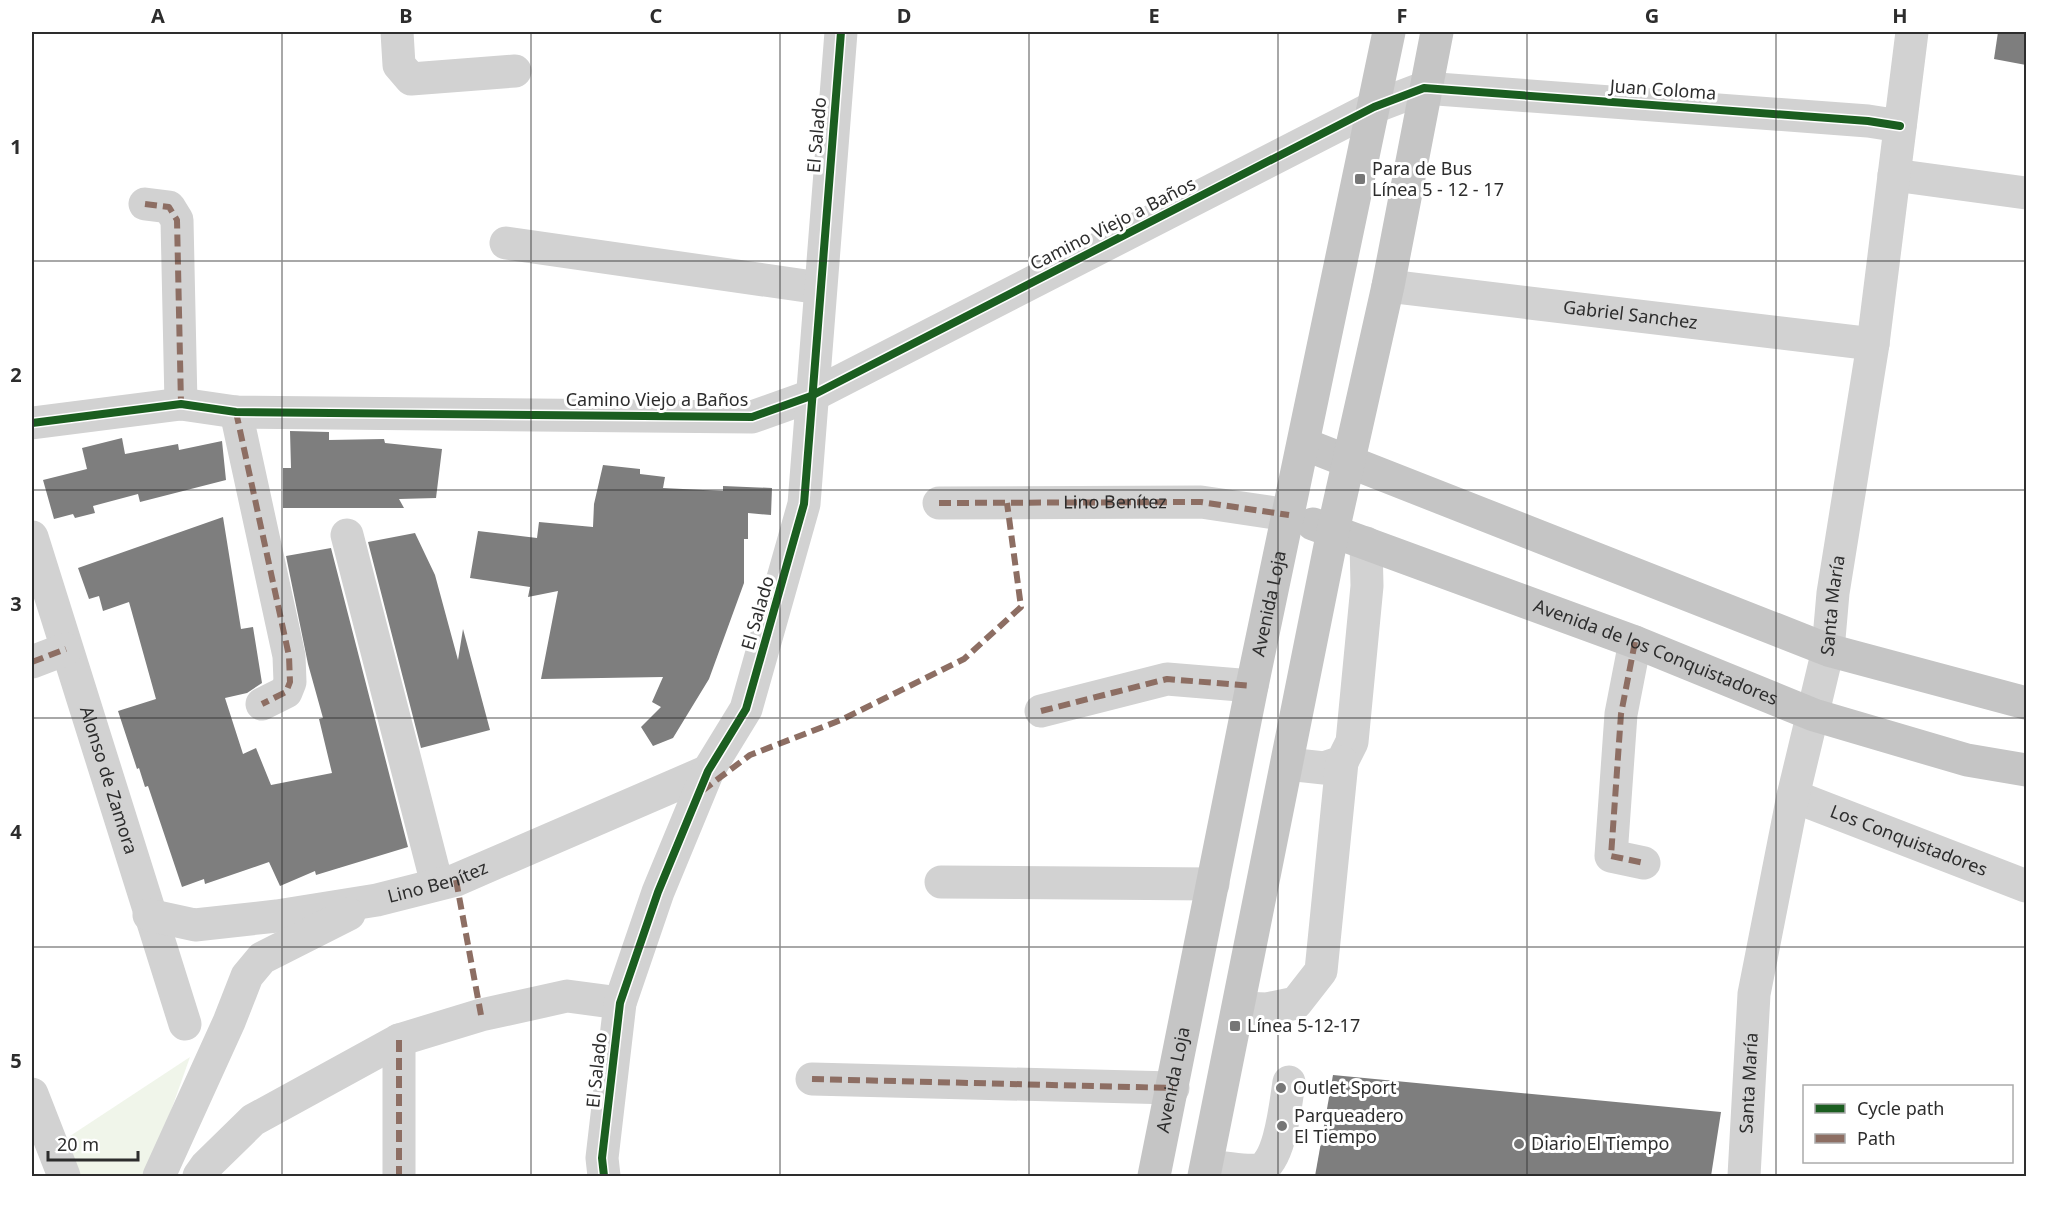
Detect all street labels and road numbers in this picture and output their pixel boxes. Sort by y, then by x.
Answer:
street label: Juan Coloma [1607,73,1717,105]
street label: El Salado [801,96,831,174]
street label: Camino Viejo a Baños [1026,171,1199,275]
street label: Gabriel Sanchez [1562,294,1699,334]
street label: Camino Viejo a Baños [566,387,748,411]
street label: Lino Benítez [1063,489,1167,514]
street label: Avenida Loja [1246,548,1291,658]
street label: Santa María [1814,553,1850,658]
street label: El Salado [735,573,779,653]
street label: Avenida de los Conquistadores [1531,593,1782,710]
street label: Alonso de Zamora [75,703,144,857]
street label: Los Conquistadores [1827,798,1991,881]
street label: Lino Benítez [385,855,491,908]
street label: Avenida Loja [1150,1025,1195,1135]
street label: El Salado [580,1031,612,1109]
street label: Santa María [1733,1032,1763,1134]

